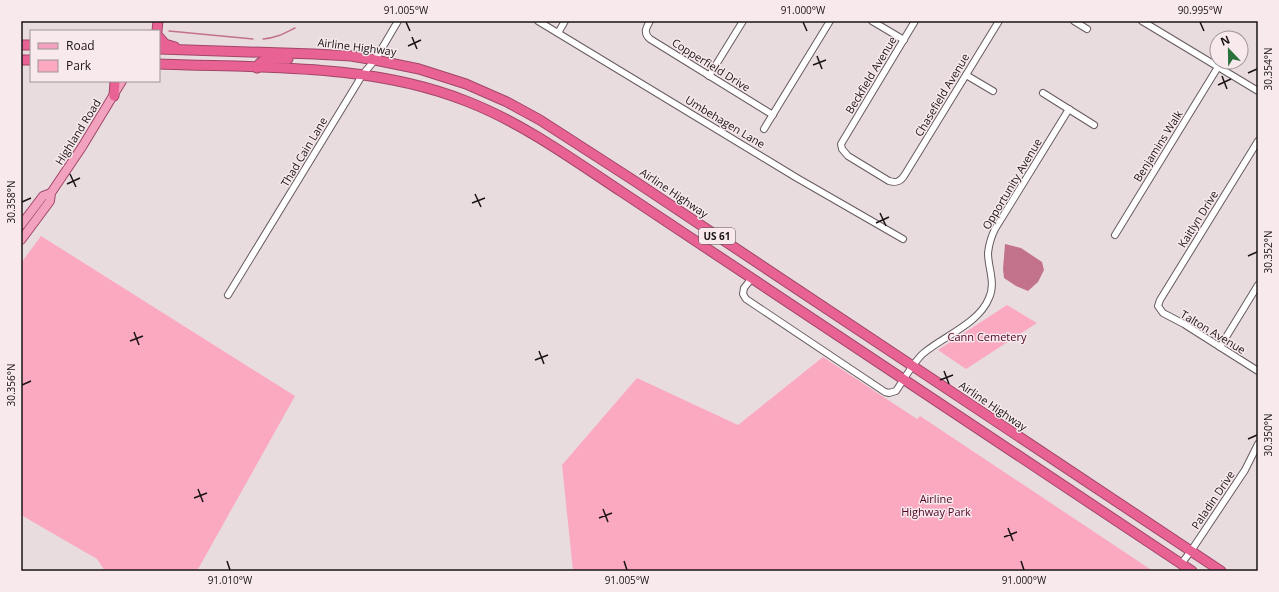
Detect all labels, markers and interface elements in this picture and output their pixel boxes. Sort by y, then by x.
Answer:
text: 91.005°W [384,3,429,17]
text: 91.000°W [781,3,826,17]
text: 90.995°W [1178,3,1223,17]
legend [30,30,160,82]
north arrow [1209,30,1249,70]
text: N [1218,32,1232,49]
street label: Beckfield Avenue [842,33,900,116]
street label: Airline Highway [317,34,398,59]
street label: Copperfield Drive [669,34,753,95]
text: Road [66,37,95,54]
text: 30.354°N [1261,47,1275,91]
street label: Chasefield Avenue [911,50,972,139]
text: Park [66,57,92,74]
street label: Umbehagen Lane [683,92,768,151]
street label: Highland Road [51,96,104,168]
street label: Benjamins Walk [1130,107,1186,184]
street label: Thad Cain Lane [277,114,330,189]
street label: Opportunity Avenue [978,135,1045,232]
street label: Airline Highway [637,164,712,221]
text: 30.358°N [4,180,18,224]
street label: Kaitlyn Drive [1174,187,1221,250]
road number: US 61 [699,228,735,244]
text: 30.352°N [1261,230,1275,274]
street label: Talton Avenue [1178,306,1249,357]
park label: Cann Cemetery [948,329,1027,344]
text: 30.356°N [4,363,18,407]
street label: Airline Highway [956,377,1031,434]
text: 30.350°N [1261,413,1275,457]
street label: Paladin Drive [1187,467,1238,532]
park label: Airline Highway Park [901,491,971,519]
text: 91.010°W [208,573,253,587]
text: 91.005°W [605,573,650,587]
text: 91.000°W [1002,573,1047,587]

